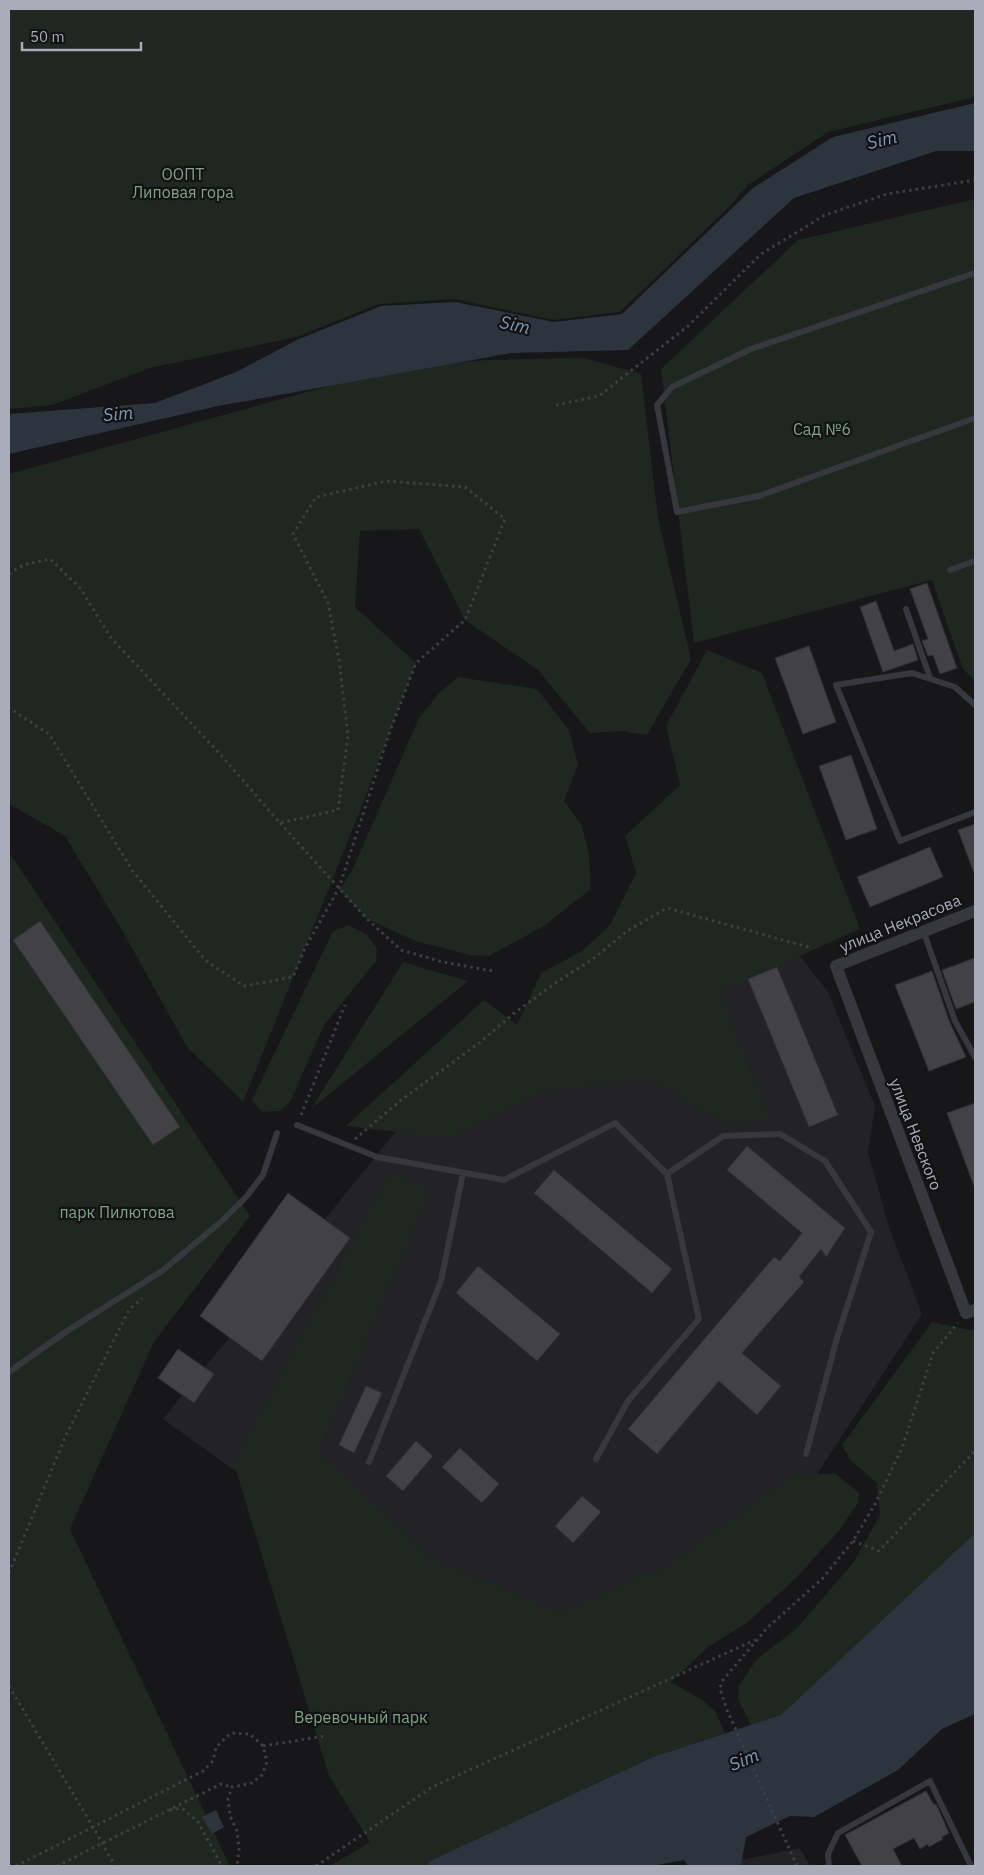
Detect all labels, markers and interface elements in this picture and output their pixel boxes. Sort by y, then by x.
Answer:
scale bar [22,20,141,52]
text: 50 m [30,27,65,46]
water label: Sim [864,125,899,154]
park label: ООПТ Липовая гора [132,164,234,202]
water label: Sim [498,310,533,339]
water label: Sim [102,401,134,426]
park label: Сад №6 [793,419,851,439]
street label: улица Некрасова [836,889,964,956]
street label: улица Невского [885,1075,947,1193]
park label: парк Пилютова [59,1202,175,1222]
park label: Веревочный парк [294,1707,428,1727]
water label: Sim [725,1743,762,1776]

